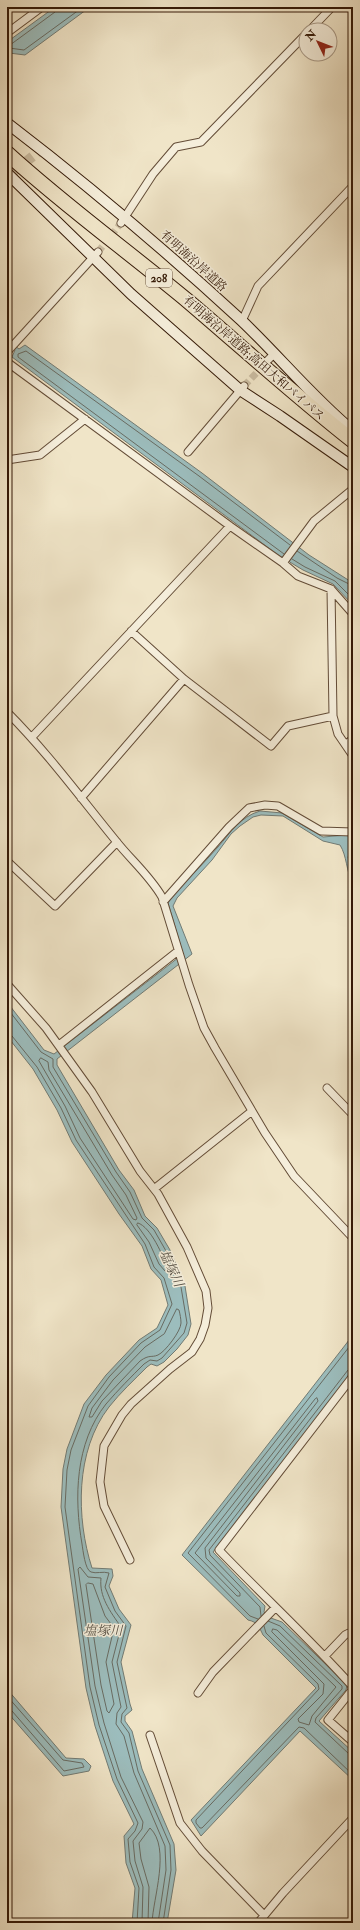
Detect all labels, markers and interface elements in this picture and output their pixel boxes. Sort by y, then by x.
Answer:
north arrow [298,22,338,62]
text: N [302,27,320,44]
street label: 有明海沿岸道路 [157,228,230,295]
road number: 208 [146,269,172,287]
street label: 有明海沿岸道路;高田大和バイパス [180,293,328,424]
water label: 塩塚川 [156,1247,187,1291]
water label: 塩塚川 [83,1623,124,1639]

